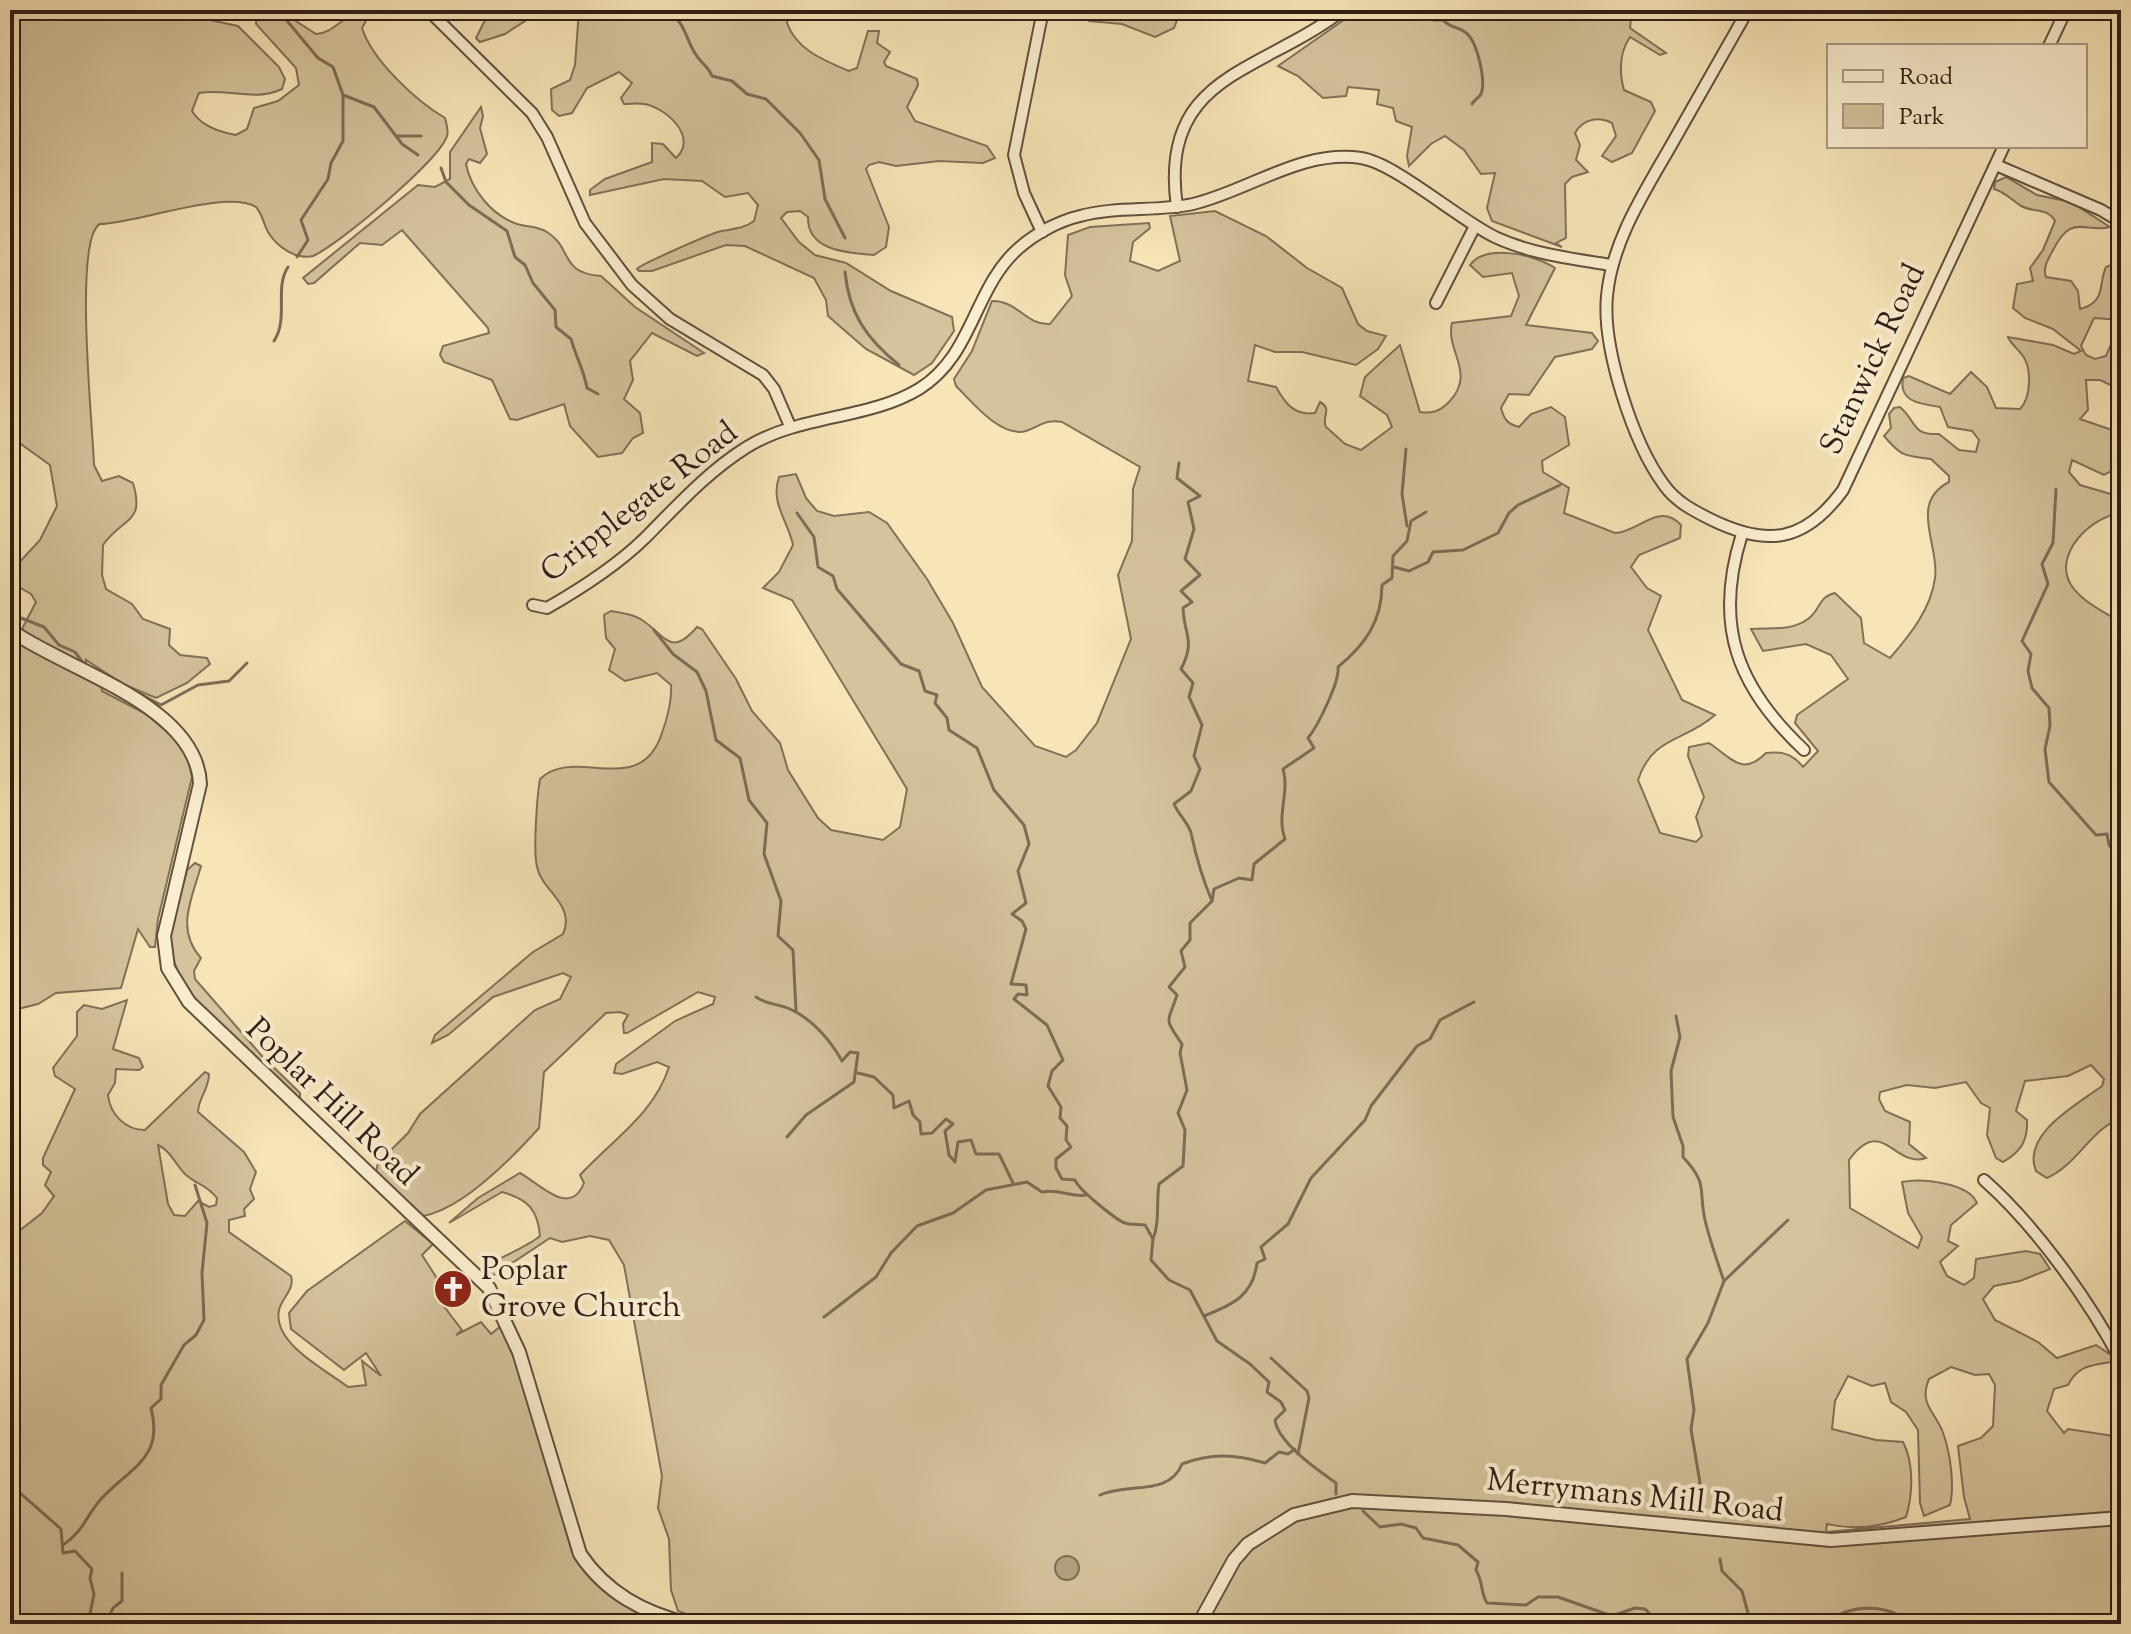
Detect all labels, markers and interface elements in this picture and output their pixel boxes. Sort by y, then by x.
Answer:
legend [1827,44,2087,148]
text: Road [1899,61,1953,95]
text: Park [1899,101,1945,135]
street label: Stanwick Road [1810,257,1938,463]
street label: Cripplegate Road [531,411,749,595]
street label: Poplar Hill Road [234,1008,428,1198]
place label: Poplar Grove Church [481,1248,681,1331]
church icon: Poplar Grove Church [432,1268,474,1310]
street label: Merrymans Mill Road [1484,1459,1786,1535]

